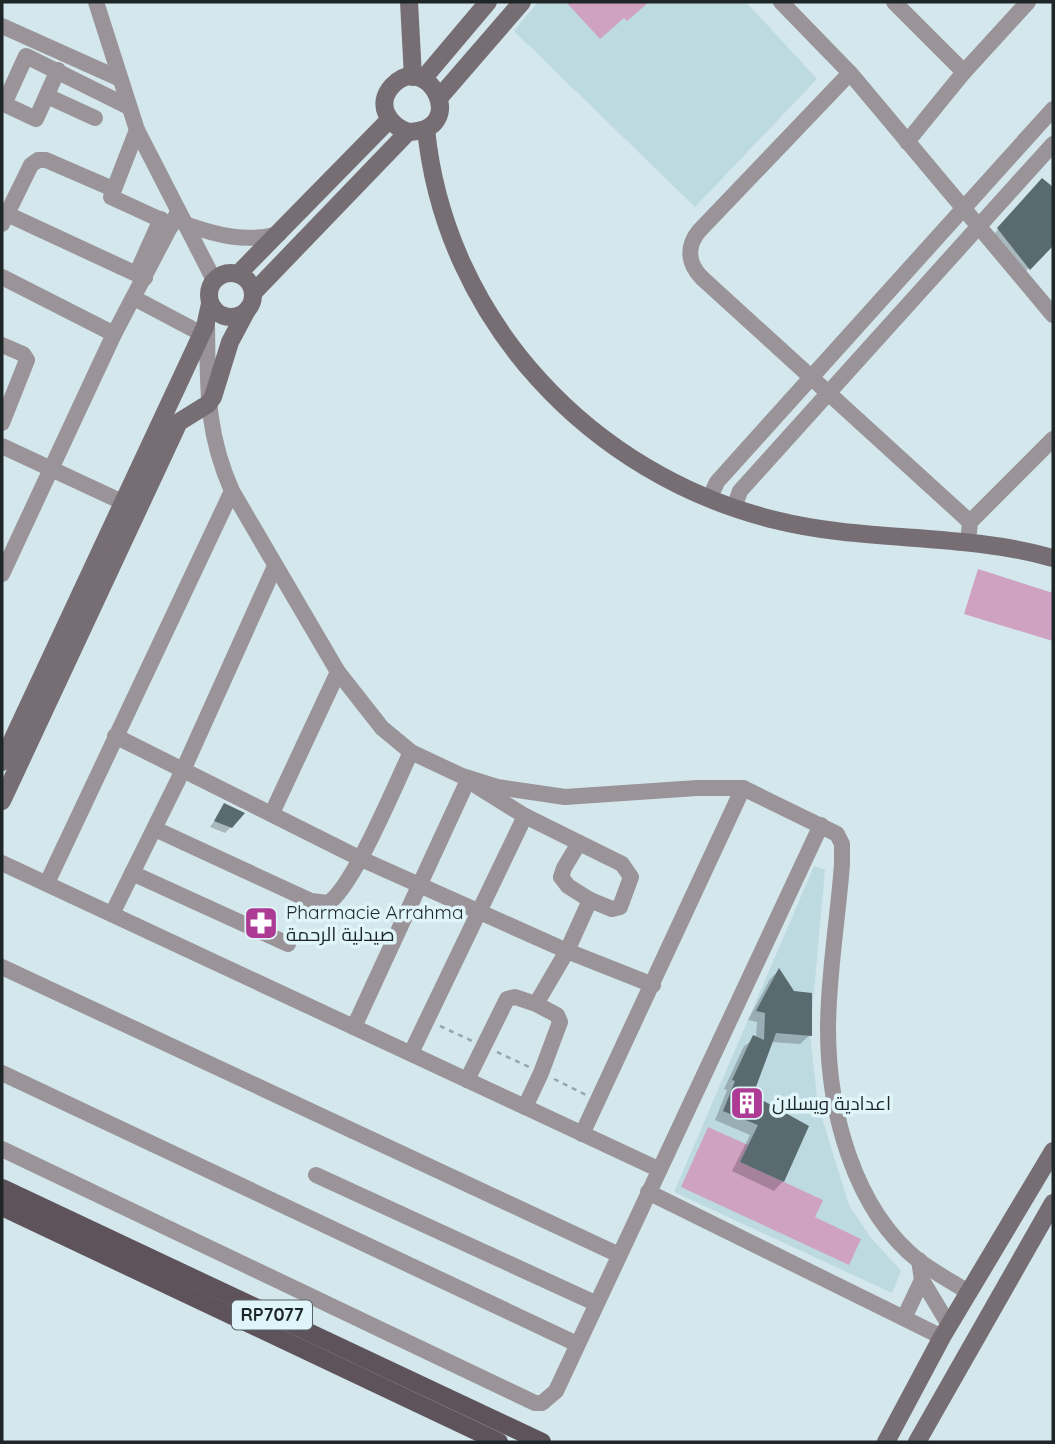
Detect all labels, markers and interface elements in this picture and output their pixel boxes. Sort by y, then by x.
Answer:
place label: Pharmacie Arrahma صيدلية الرحمة [286,900,463,946]
pharmacy icon: Pharmacie Arrahma صيدلية الرحمة [242,904,280,942]
building icon: اعدادية ويسلان [728,1084,766,1122]
place label: اعدادية ويسلان [772,1091,891,1115]
road number: RP7077 [232,1300,312,1330]

